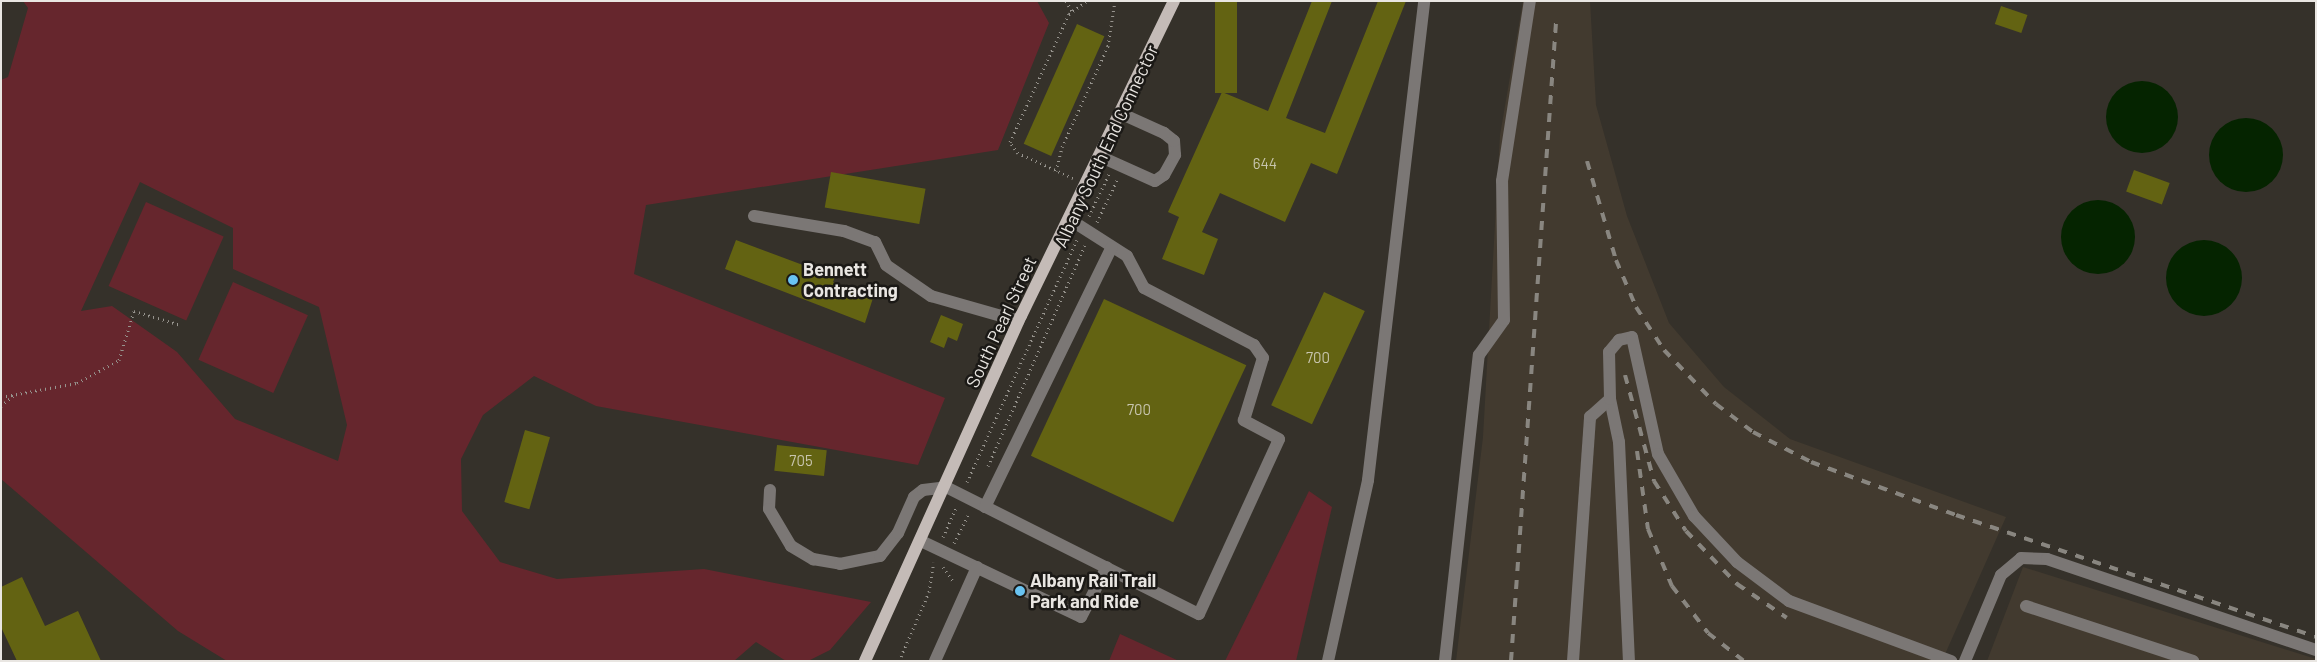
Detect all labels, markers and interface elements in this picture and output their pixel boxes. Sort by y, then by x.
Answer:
street label: Albany South End Connector [1050,41,1162,251]
house number: 644 [1253,155,1277,173]
street label: South Pearl Street [961,253,1041,391]
place label: Bennett Contracting [803,259,898,302]
marker: Bennett Contracting [787,274,799,286]
house number: 700 [1306,349,1330,367]
house number: 700 [1127,401,1151,419]
house number: 705 [789,452,813,470]
place label: Albany Rail Trail Park and Ride [1030,570,1156,612]
marker: Albany Rail Trail Park and Ride [1014,585,1026,597]

